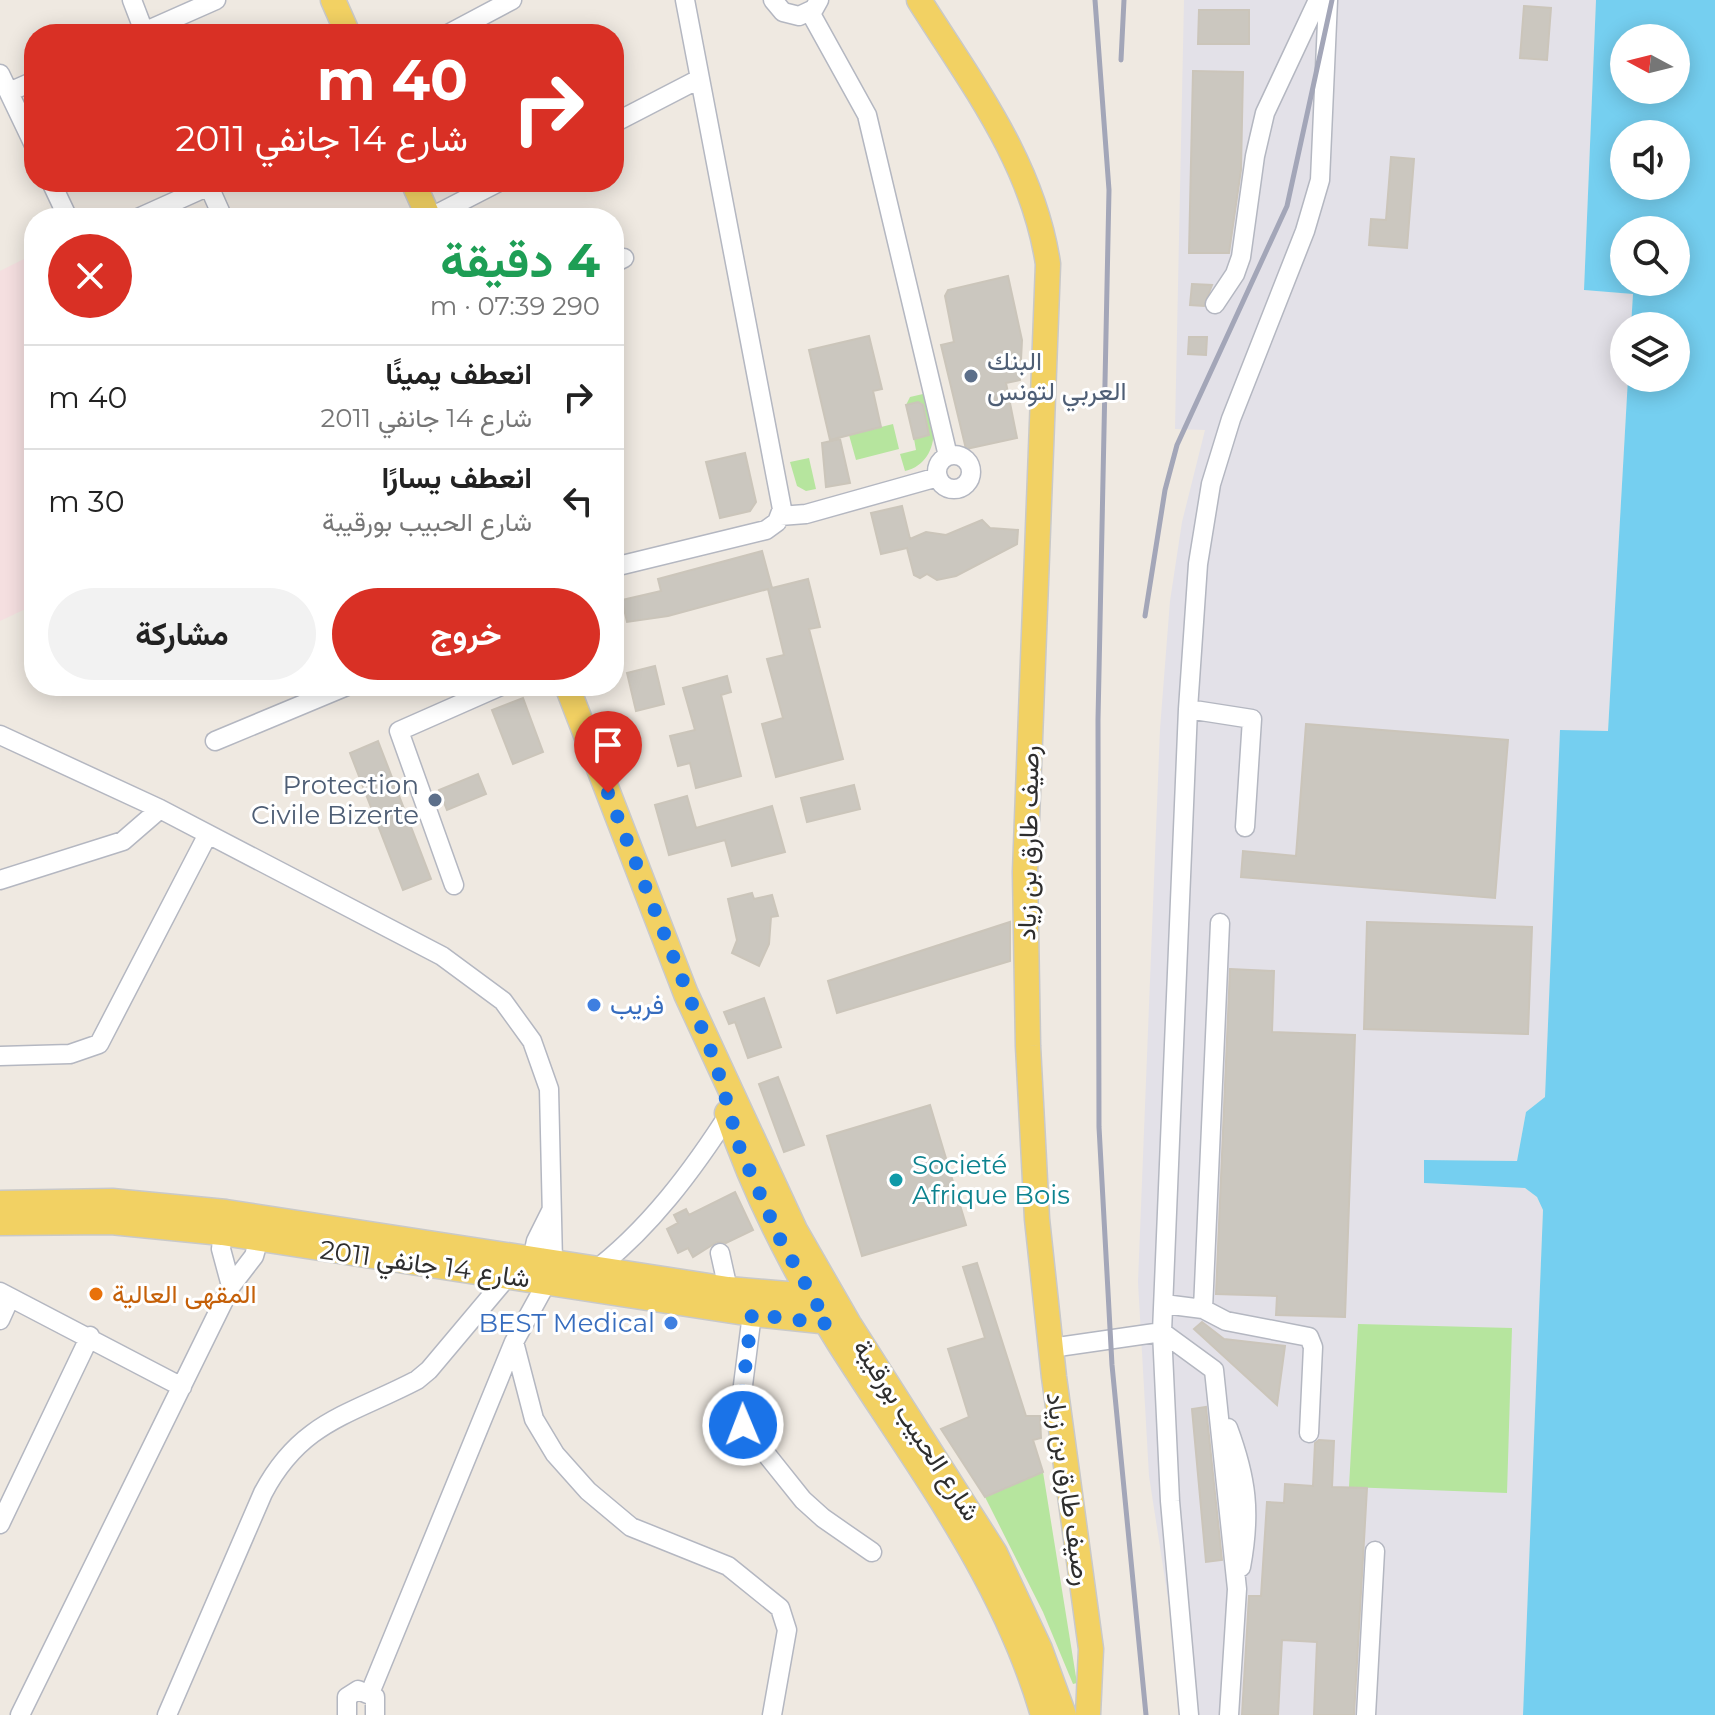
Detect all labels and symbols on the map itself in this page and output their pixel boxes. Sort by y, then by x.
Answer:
north arrow [1610,24,1690,104]
place label: البنك العربي لتونس [987,345,1127,412]
marker: البنك العربي لتونس [962,367,980,385]
pin [574,711,642,793]
street label: رصيف طارق بن زياد [1010,745,1046,941]
place label: Protection Civile Bizerte [251,769,419,831]
marker: Protection Civile Bizerte [426,791,444,809]
place label: فريب [610,989,664,1021]
marker: فريب [585,996,603,1014]
place label: Societé Afrique Bois [912,1149,1070,1211]
marker: Societé Afrique Bois [887,1171,905,1189]
street label: شارع 14 جانفي 2011 [317,1233,532,1300]
place label: المقهى العالية [112,1278,257,1310]
marker: المقهى العالية [87,1285,105,1303]
place label: BEST Medical [478,1307,655,1339]
marker: BEST Medical [662,1314,680,1332]
street label: شارع الحبيب بورقيبة [845,1333,988,1528]
position arrow [701,1383,785,1467]
street label: رصيف طارق بن زياد [1040,1390,1098,1588]

